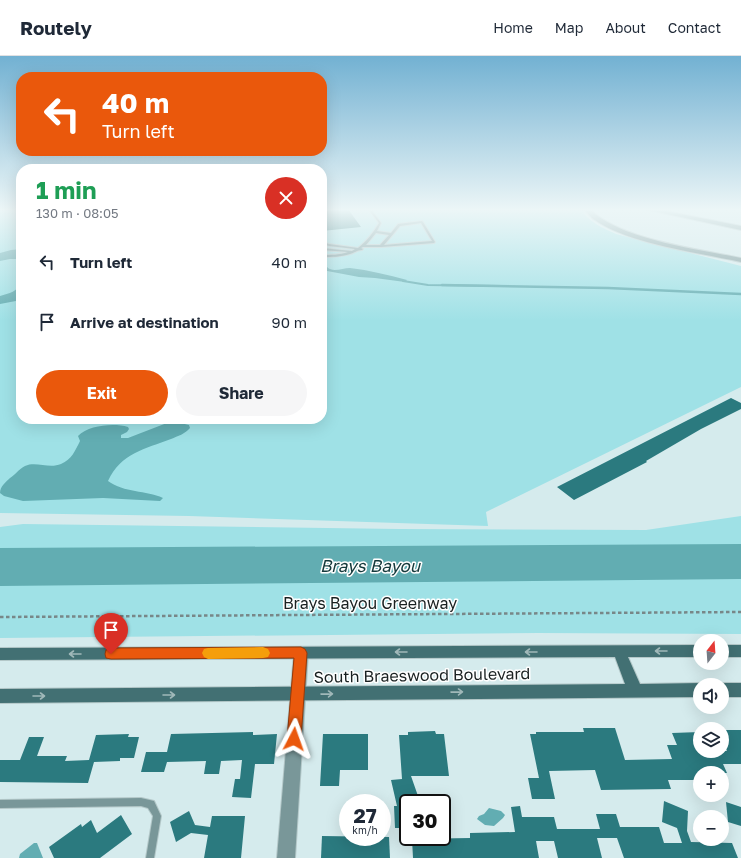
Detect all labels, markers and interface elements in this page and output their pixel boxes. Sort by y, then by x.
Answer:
text: Routely [20,16,92,39]
text: Home [493,19,533,36]
text: Map [555,19,583,36]
text: About [605,19,646,36]
text: Contact [668,19,721,36]
text: 40 m [102,86,169,119]
icon: left [36,88,88,140]
text: Turn left [102,120,175,142]
text: 1 min [36,175,96,204]
button: close [265,177,307,219]
text: 130 m · 08:05 [36,205,119,221]
icon: left [36,251,58,273]
text: Turn left [70,253,132,271]
text: 40 m [272,253,307,271]
icon: arrive [36,311,58,333]
text: Arrive at destination [70,313,219,331]
text: 90 m [272,313,307,331]
button: Exit [36,370,168,416]
button: Share [176,370,307,416]
water label: Brays Bayou [320,555,422,576]
street label: Brays Bayou Greenway [283,593,457,613]
pin [94,613,128,654]
icon: arrive [100,619,122,641]
north arrow [693,634,729,670]
map controls [693,634,729,846]
one-way arrow [655,647,668,655]
one-way arrow [395,648,408,656]
one-way arrow [525,648,538,656]
one-way arrow [69,650,82,658]
street label: South Braeswood Boulevard [314,663,530,687]
button: sound [693,678,729,714]
one-way arrow [450,688,463,696]
one-way arrow [320,690,333,698]
one-way arrow [162,691,175,699]
one-way arrow [32,692,45,700]
position arrow [273,718,315,760]
button: layers [693,722,729,758]
button: + [693,766,729,802]
speed limit sign: 30 [399,794,451,846]
text: 27 [353,803,377,827]
button: − [693,810,729,846]
text: km/h [352,824,378,836]

